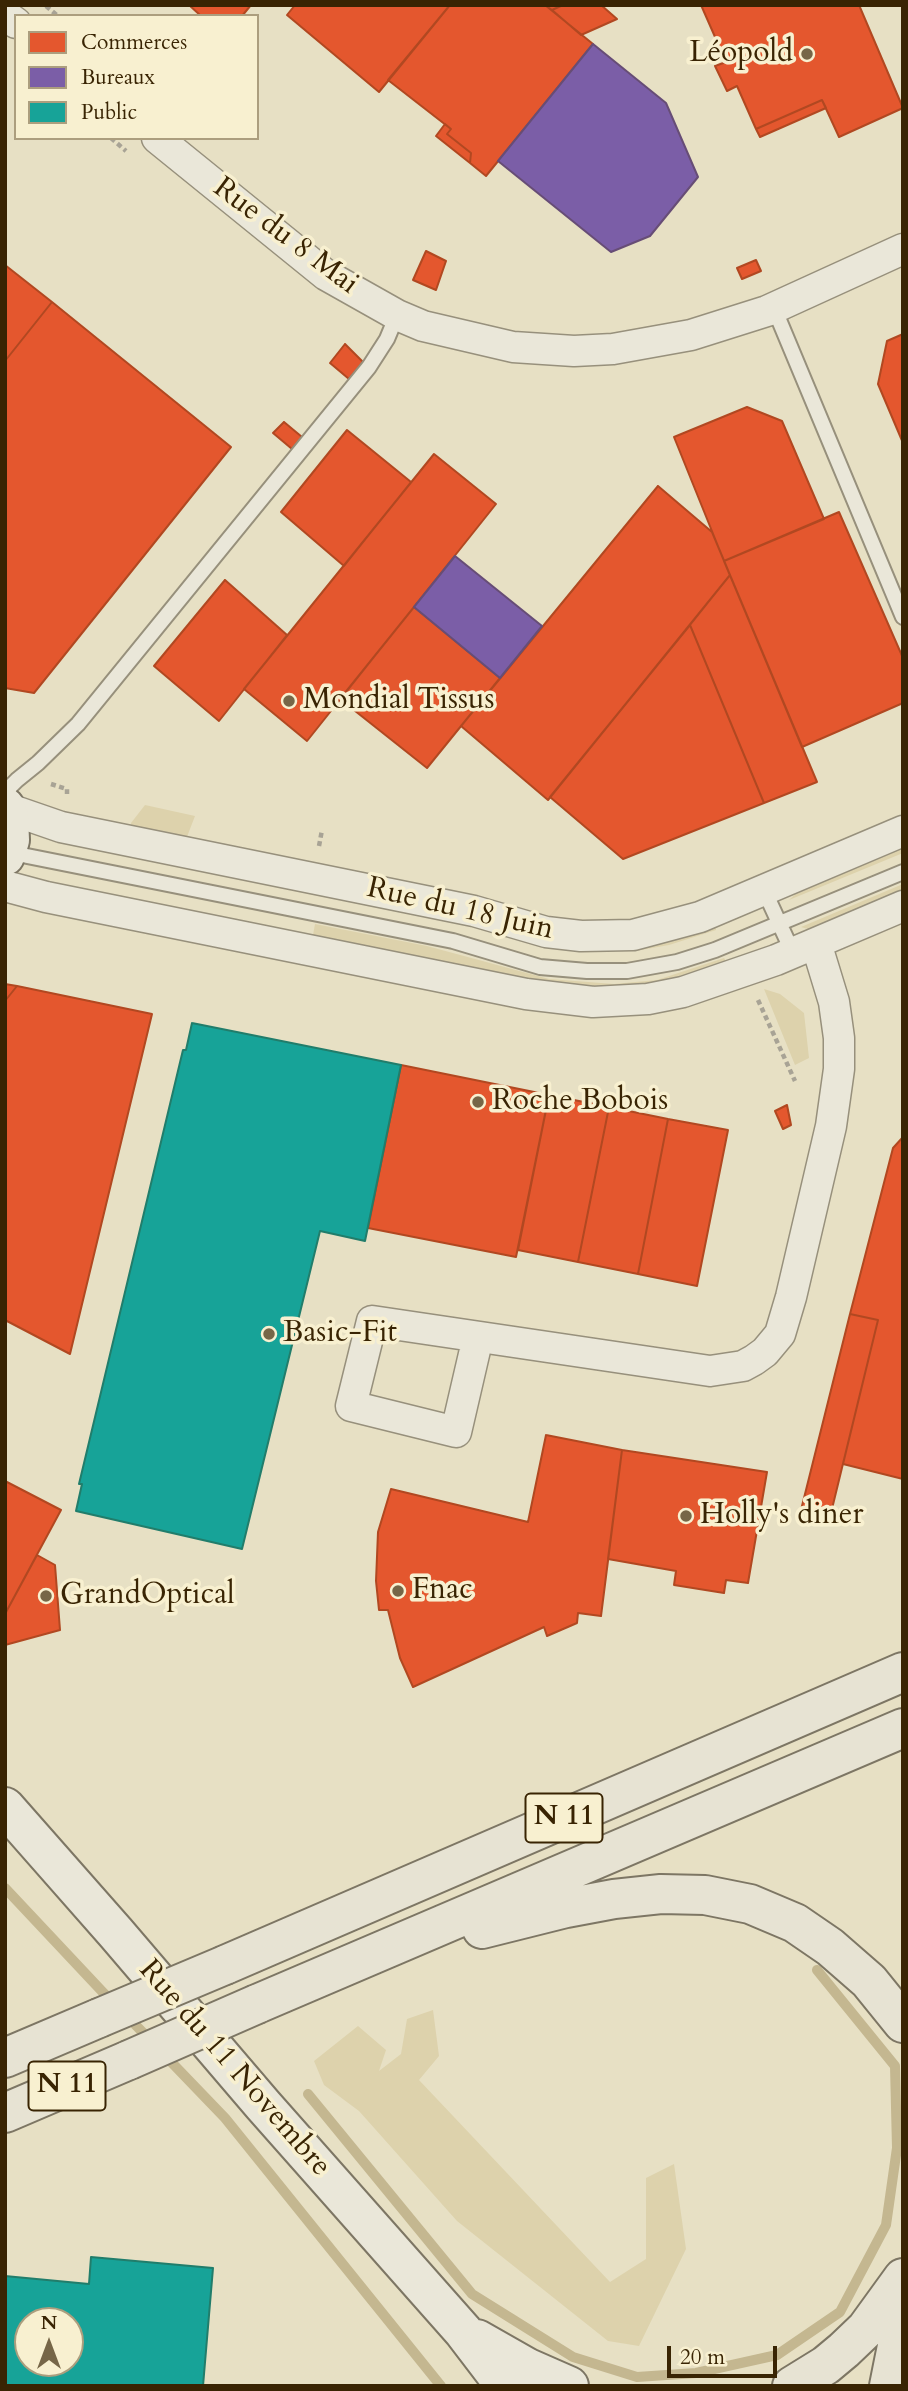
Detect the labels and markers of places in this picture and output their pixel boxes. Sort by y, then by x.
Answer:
place label: Léopold [689,36,793,72]
marker: Léopold [799,46,815,62]
place label: Mondial Tissus [303,683,495,719]
marker: Mondial Tissus [281,693,297,709]
place label: Roche Bobois [492,1084,668,1120]
marker: Roche Bobois [470,1094,486,1110]
place label: Basic-Fit [283,1316,397,1352]
marker: Basic-Fit [261,1326,277,1342]
place label: Holly's diner [700,1498,863,1534]
marker: Holly's diner [678,1508,694,1524]
place label: Fnac [412,1573,473,1609]
place label: GrandOptical [60,1578,235,1614]
marker: Fnac [390,1583,406,1599]
marker: GrandOptical [38,1588,54,1604]

